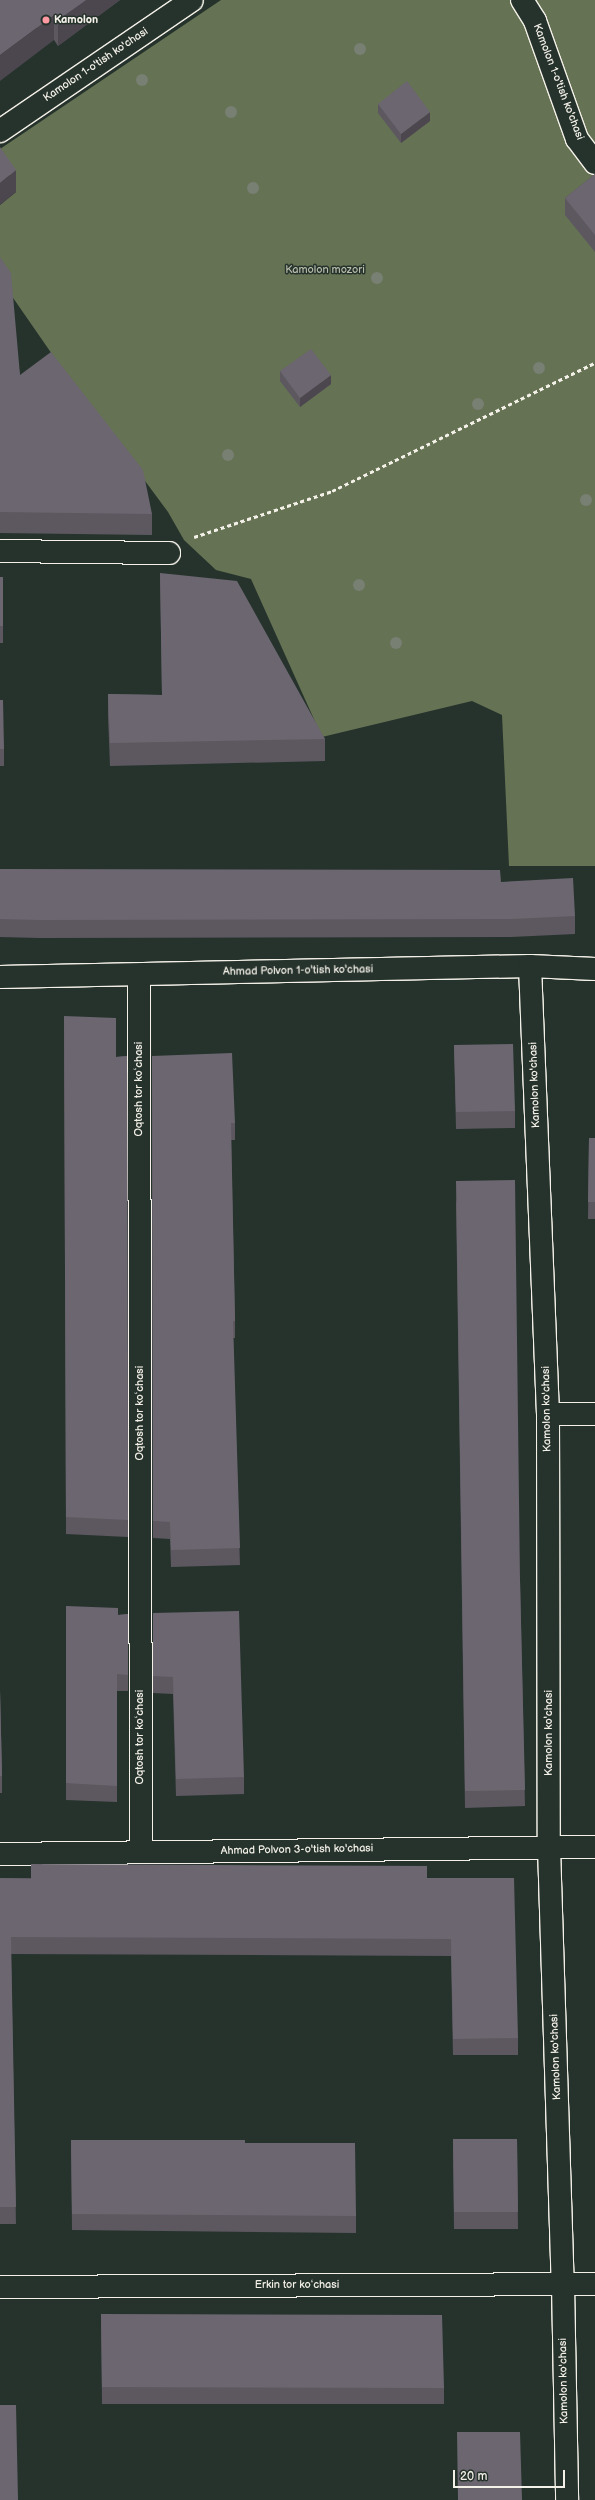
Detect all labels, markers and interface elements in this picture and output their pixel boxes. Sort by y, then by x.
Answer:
place label: Kamolon [54,13,98,27]
marker: Kamolon [41,15,51,25]
street label: Kamolon 1-o'tish ko'chasi [530,22,586,142]
street label: Kamolon 1-o'tish ko'chasi [41,25,151,105]
park label: Kamolon mozori [285,263,365,277]
street label: Ahmad Polvon 1-o'tish ko'chasi [223,963,373,979]
street label: Oqtosh tor koʻchasi [132,1042,146,1136]
street label: Kamolon ko'chasi [527,1042,543,1128]
street label: Oqtosh tor koʻchasi [133,1366,147,1460]
street label: Kamolon ko'chasi [540,1366,554,1452]
street label: Oqtosh tor koʻchasi [133,1690,147,1784]
street label: Kamolon ko'chasi [542,1690,556,1776]
street label: Ahmad Polvon 3-o'tish ko'chasi [221,1842,373,1858]
street label: Kamolon ko'chasi [548,2014,564,2100]
street label: Erkin tor koʻchasi [255,2278,339,2292]
street label: Kamolon ko'chasi [557,2338,571,2424]
scale bar [455,2462,567,2488]
text: 20 m [460,2469,487,2484]

